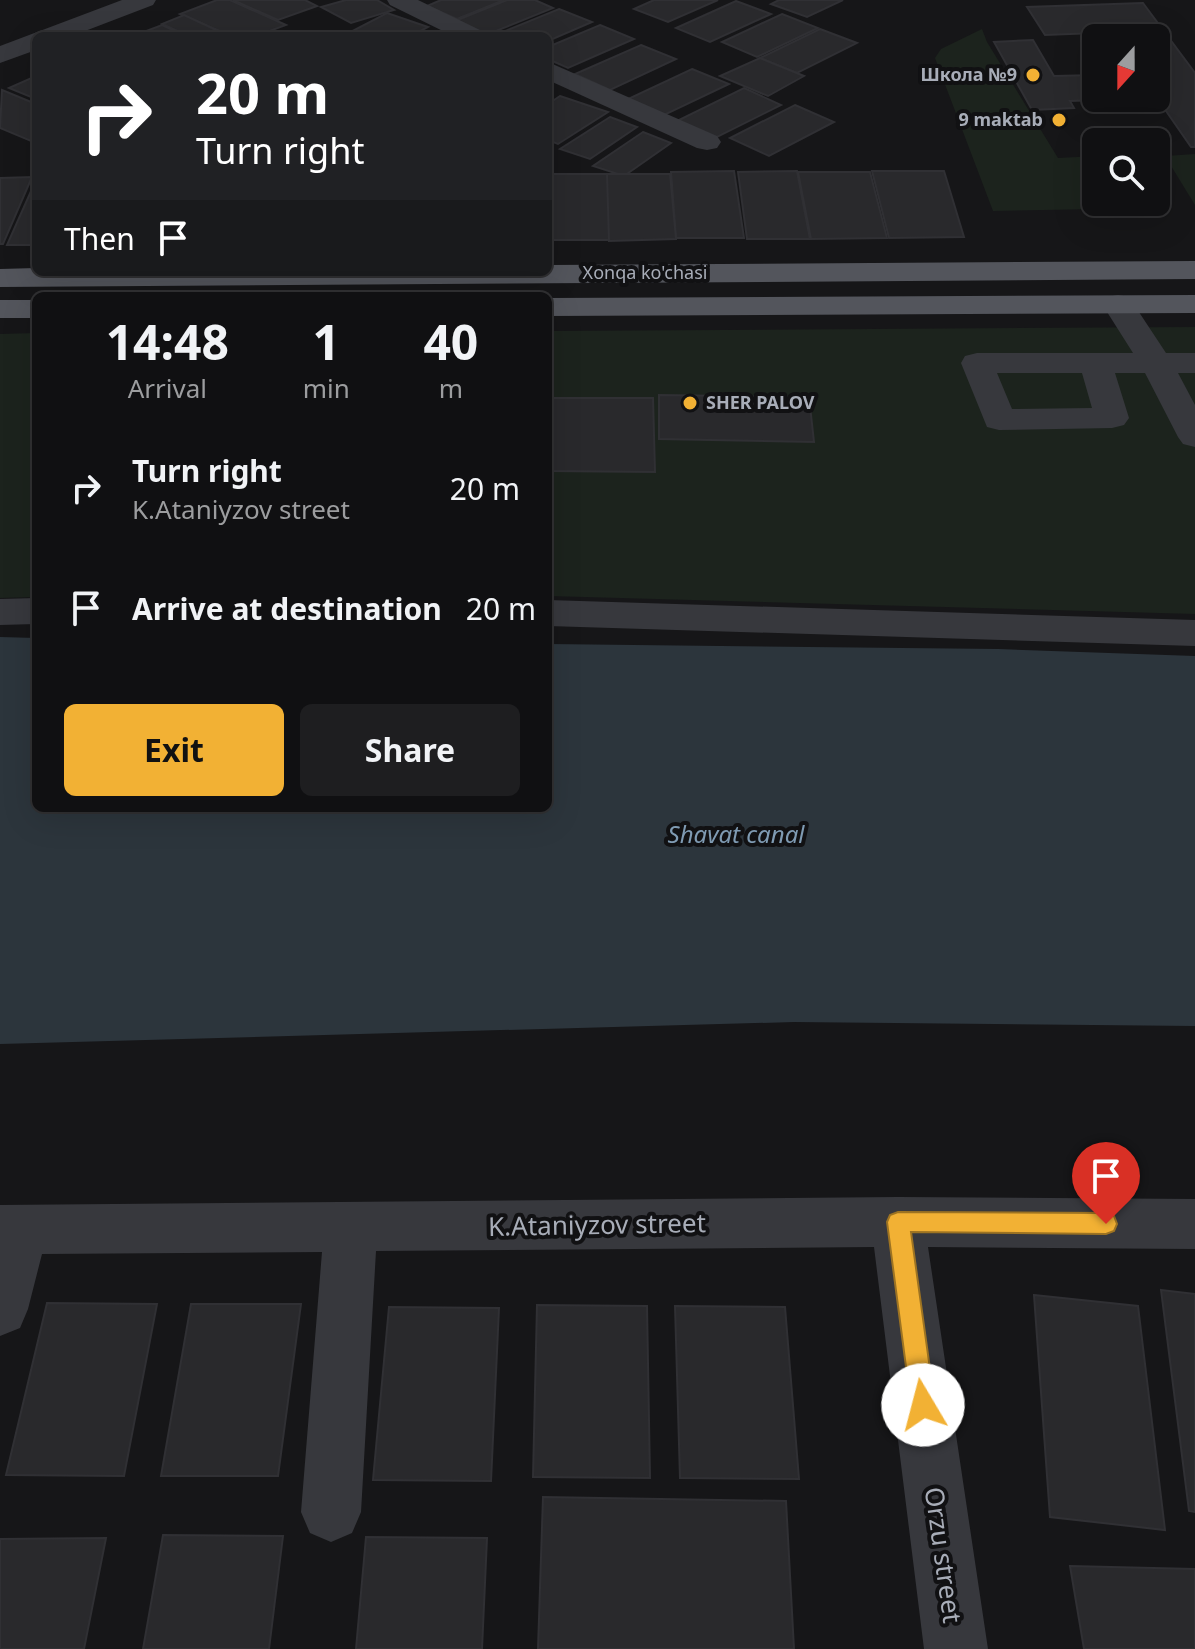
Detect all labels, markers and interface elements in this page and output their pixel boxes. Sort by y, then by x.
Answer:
north arrow [1082,24,1170,112]
map controls [1082,24,1170,216]
text: 20 m [196,54,329,130]
place label: Школа №9 [920,62,1017,86]
icon: right [64,64,168,168]
marker: Школа №9 [1024,66,1042,84]
place label: 9 maktab [959,107,1043,131]
marker: 9 maktab [1050,111,1068,129]
text: Turn right [196,126,364,175]
button: search [1082,128,1170,216]
icon: arrive [151,216,195,260]
text: Then [64,218,135,259]
street label: Xonqa ko'chasi [583,260,707,284]
text: 14:48 [106,309,229,374]
text: 1 [312,309,340,374]
text: 40 [423,309,478,374]
text: Arrival [128,370,207,406]
text: min [303,370,350,406]
text: m [439,370,463,406]
place label: SHER PALOV [706,390,815,414]
marker: SHER PALOV [681,394,699,412]
text: Turn right [132,450,282,491]
icon: right [64,466,108,510]
text: 20 m [450,468,520,509]
text: K.Ataniyzov street [132,491,350,527]
icon: arrive [64,586,108,630]
text: Arrive at destination [132,588,442,629]
text: 20 m [466,588,536,629]
button: Exit [64,704,284,796]
button: Share [300,704,520,796]
water label: Shavat canal [668,817,805,850]
pin [1072,1142,1140,1224]
icon: arrive [1084,1154,1128,1198]
street label: K.Ataniyzov street [488,1204,706,1244]
position arrow [881,1363,965,1447]
street label: Orzu street [917,1485,971,1625]

